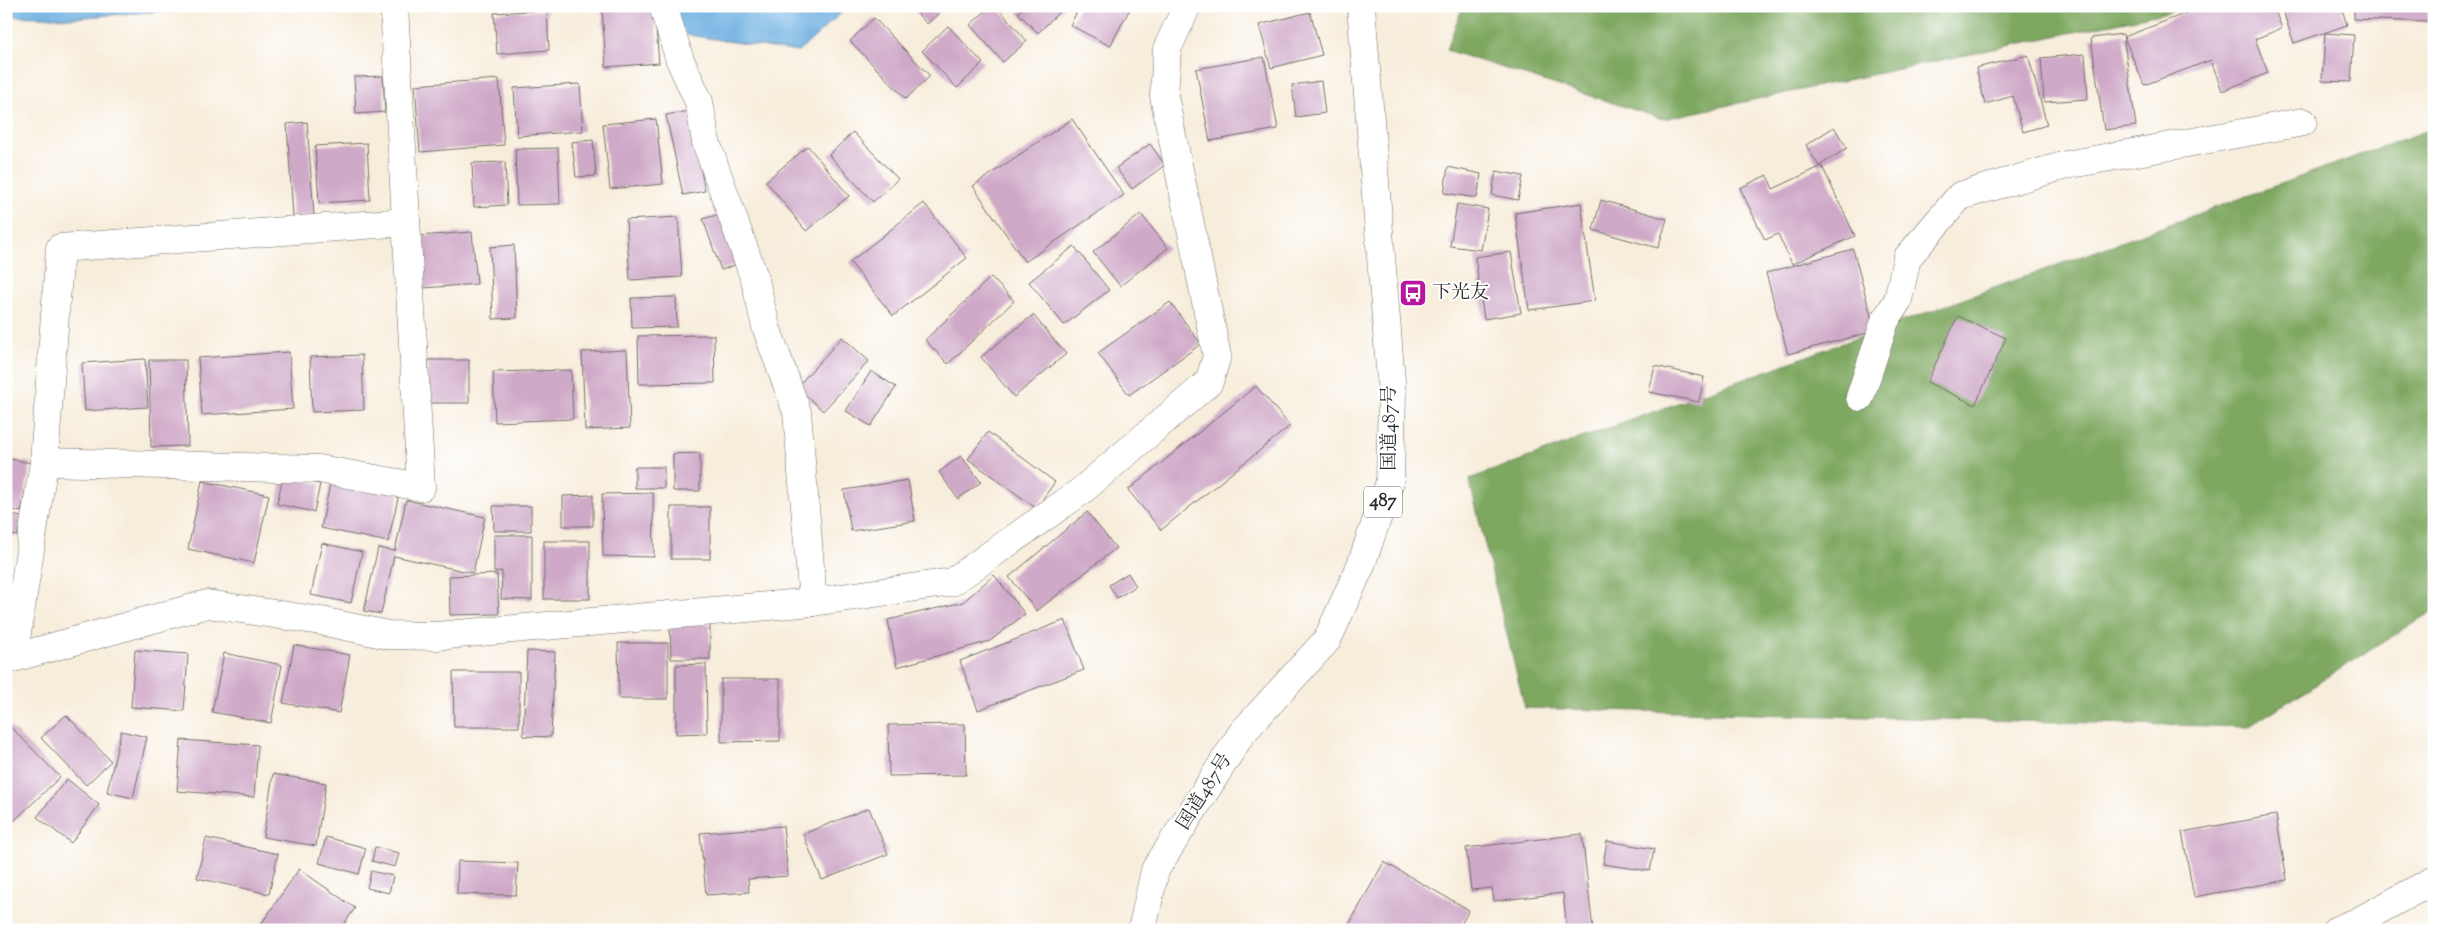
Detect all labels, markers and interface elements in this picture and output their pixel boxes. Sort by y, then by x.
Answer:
bus stop icon: 下光友 [1398,278,1428,308]
place label: 下光友 [1432,280,1489,307]
street label: 国道487号 [1377,385,1404,471]
road number: 487 [1364,487,1402,518]
street label: 国道487号 [1171,749,1239,835]

